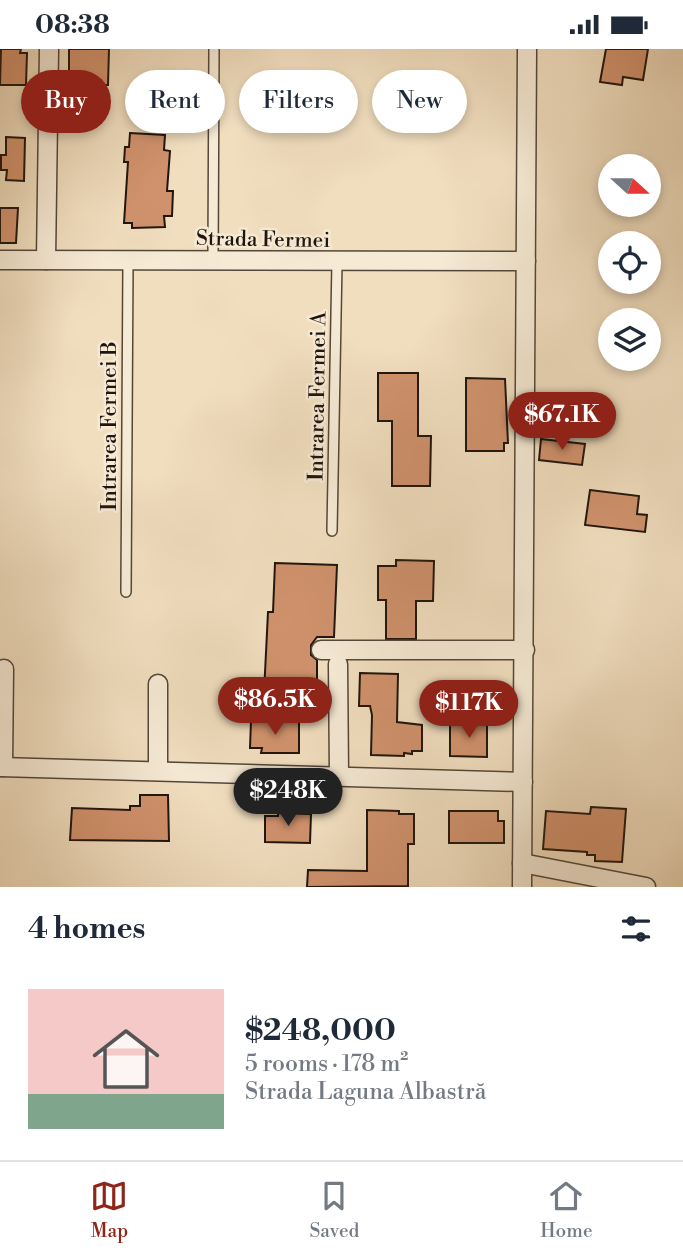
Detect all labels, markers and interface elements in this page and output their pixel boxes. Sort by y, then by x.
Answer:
text: 08:38 [35,9,110,41]
chip: Buy [21,70,111,133]
chip: Rent [125,70,225,133]
chip: Filters [239,70,358,133]
chip: New [372,70,467,133]
north arrow [598,154,662,217]
map controls [598,154,661,371]
street label: Strada Fermei [196,226,330,254]
button: locate [598,231,661,294]
button: layers [598,308,661,371]
street label: Intrarea Fermei A [304,311,332,481]
street label: Intrarea Fermei B [97,341,123,511]
pin: $67.1K [505,393,619,452]
text: $67.1K [524,401,600,429]
pin: $86.5K [218,677,332,737]
pin: $117K [420,681,518,740]
text: $86.5K [234,686,316,714]
text: $117K [435,689,503,717]
pin: $248K [239,769,337,828]
text: $248K [250,777,326,805]
text: 4 homes [28,910,145,948]
icon: filters [617,910,655,948]
text: $248,000 [245,1012,396,1050]
icon: home [84,1017,168,1101]
text: 5 rooms · 178 m² [245,1050,408,1078]
text: Strada Laguna Albastră [245,1078,486,1106]
tab: Map [90,1177,128,1243]
tab: Saved [309,1177,359,1243]
tab: Home [540,1177,592,1243]

